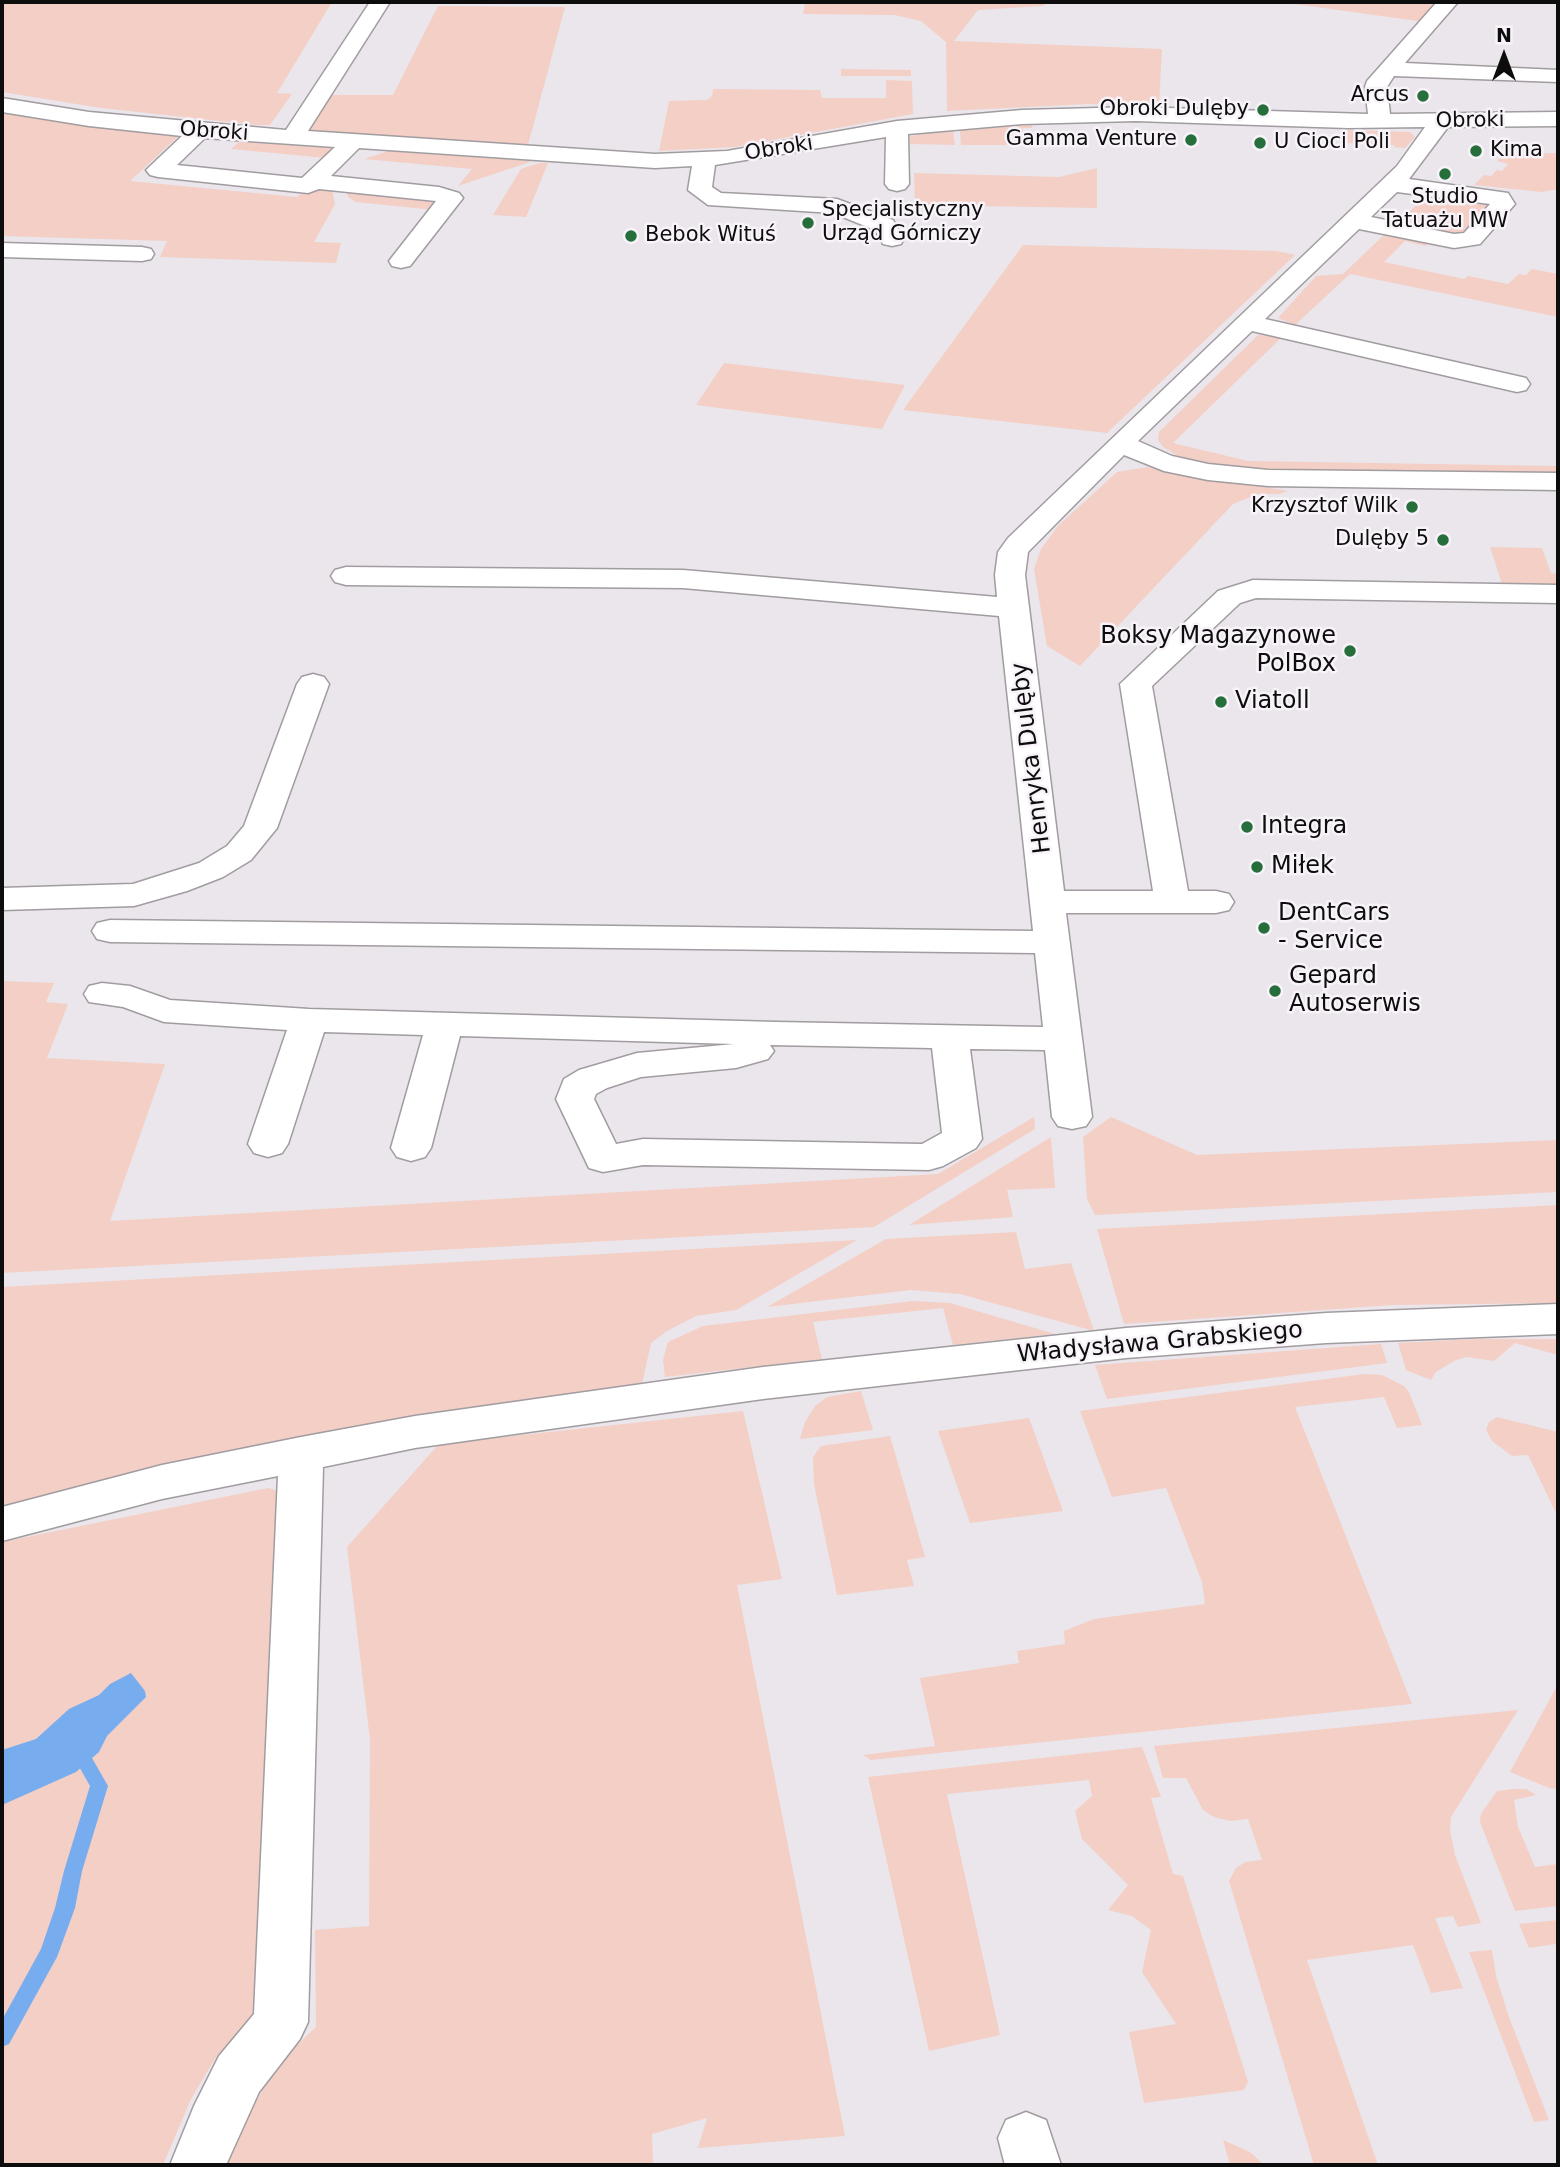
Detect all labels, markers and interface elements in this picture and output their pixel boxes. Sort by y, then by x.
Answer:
north arrow [1469,21,1539,91]
text: N [1496,24,1512,46]
place label: Arcus [1351,83,1409,109]
marker: Arcus [1415,88,1431,104]
place label: Obroki Dulęby [1099,97,1249,123]
marker: Obroki Dulęby [1255,102,1271,118]
street label: Obroki [1435,108,1505,134]
street label: Obroki [179,117,249,147]
place label: Gamma Venture [1006,127,1177,153]
place label: U Cioci Poli [1274,130,1390,156]
street label: Obroki [743,131,815,167]
marker: Gamma Venture [1183,132,1199,148]
marker: U Cioci Poli [1252,135,1268,151]
place label: Kima [1490,138,1543,164]
marker: Kima [1468,143,1484,159]
marker: Studio Tatuażu MW [1437,166,1453,182]
place label: Studio Tatuażu MW [1382,185,1508,235]
place label: Specjalistyczny Urząd Górniczy [822,198,983,248]
marker: Specjalistyczny Urząd Górniczy [800,215,816,231]
place label: Bebok Wituś [645,223,776,249]
marker: Bebok Wituś [623,228,639,244]
place label: Krzysztof Wilk [1251,494,1398,520]
marker: Krzysztof Wilk [1404,499,1420,515]
place label: Dulęby 5 [1335,527,1429,553]
marker: Dulęby 5 [1435,532,1451,548]
place label: Boksy Magazynowe PolBox [1100,623,1336,679]
marker: Boksy Magazynowe PolBox [1342,643,1358,659]
street label: Henryka Dulęby [1006,661,1058,855]
place label: Viatoll [1235,688,1310,716]
marker: Viatoll [1213,694,1229,710]
place label: Integra [1261,813,1347,841]
marker: Integra [1239,819,1255,835]
place label: Miłek [1271,853,1334,881]
marker: Miłek [1249,859,1265,875]
place label: DentCars - Service [1278,900,1390,956]
marker: DentCars - Service [1256,920,1272,936]
place label: Gepard Autoserwis [1289,963,1421,1019]
marker: Gepard Autoserwis [1267,983,1283,999]
street label: Władysława Grabskiego [1016,1316,1304,1370]

